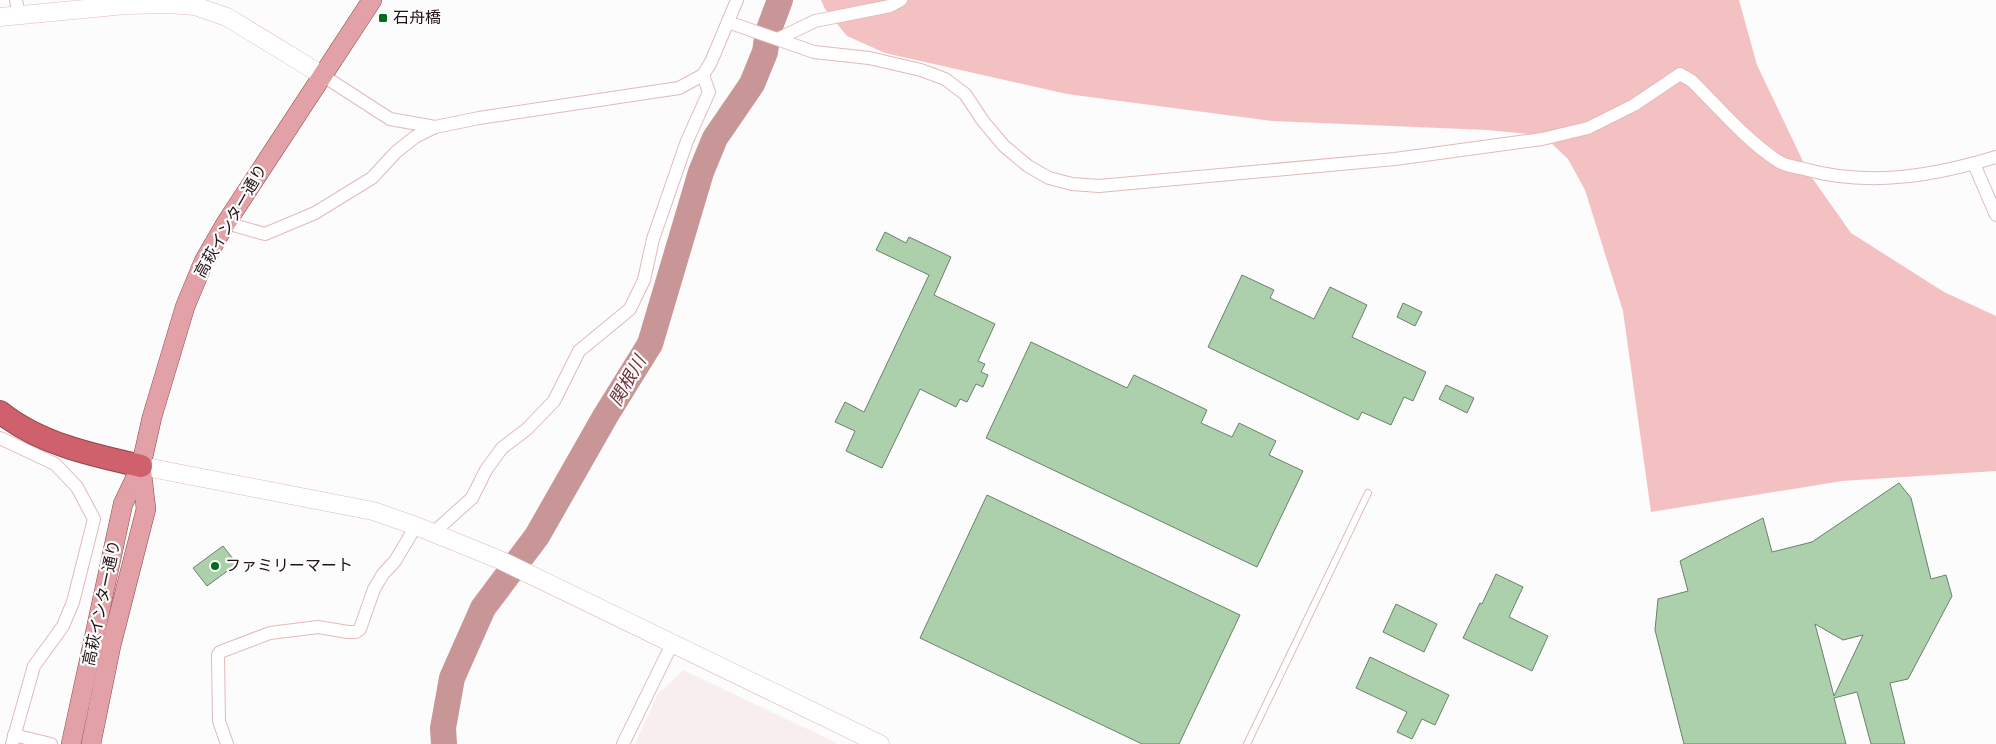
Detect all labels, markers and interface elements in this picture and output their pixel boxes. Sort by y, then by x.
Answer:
place label: 石舟橋 [393,7,441,29]
marker: 石舟橋 [377,12,389,24]
street label: 高萩インター通り [189,160,273,282]
water label: 関根川 [604,350,653,411]
street label: 高萩インター通り [78,538,126,668]
place label: ファミリーマート [225,555,353,577]
marker: ファミリーマート [209,560,221,572]

